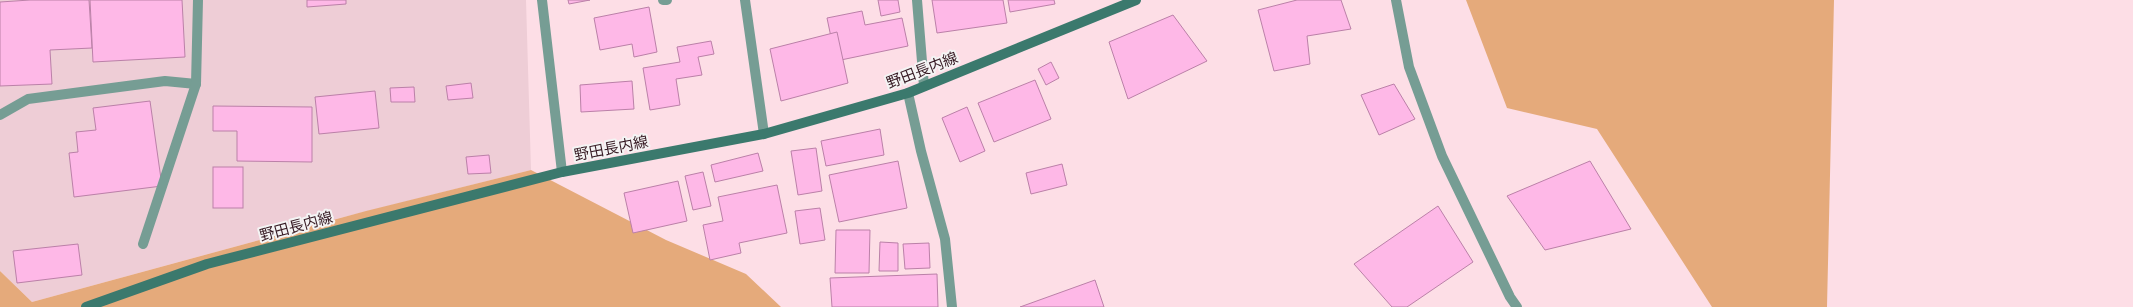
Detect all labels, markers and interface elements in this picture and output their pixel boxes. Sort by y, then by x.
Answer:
street label: 野田長内線 [883,46,961,94]
street label: 野田長内線 [572,130,650,166]
street label: 野田長内線 [257,205,335,247]

